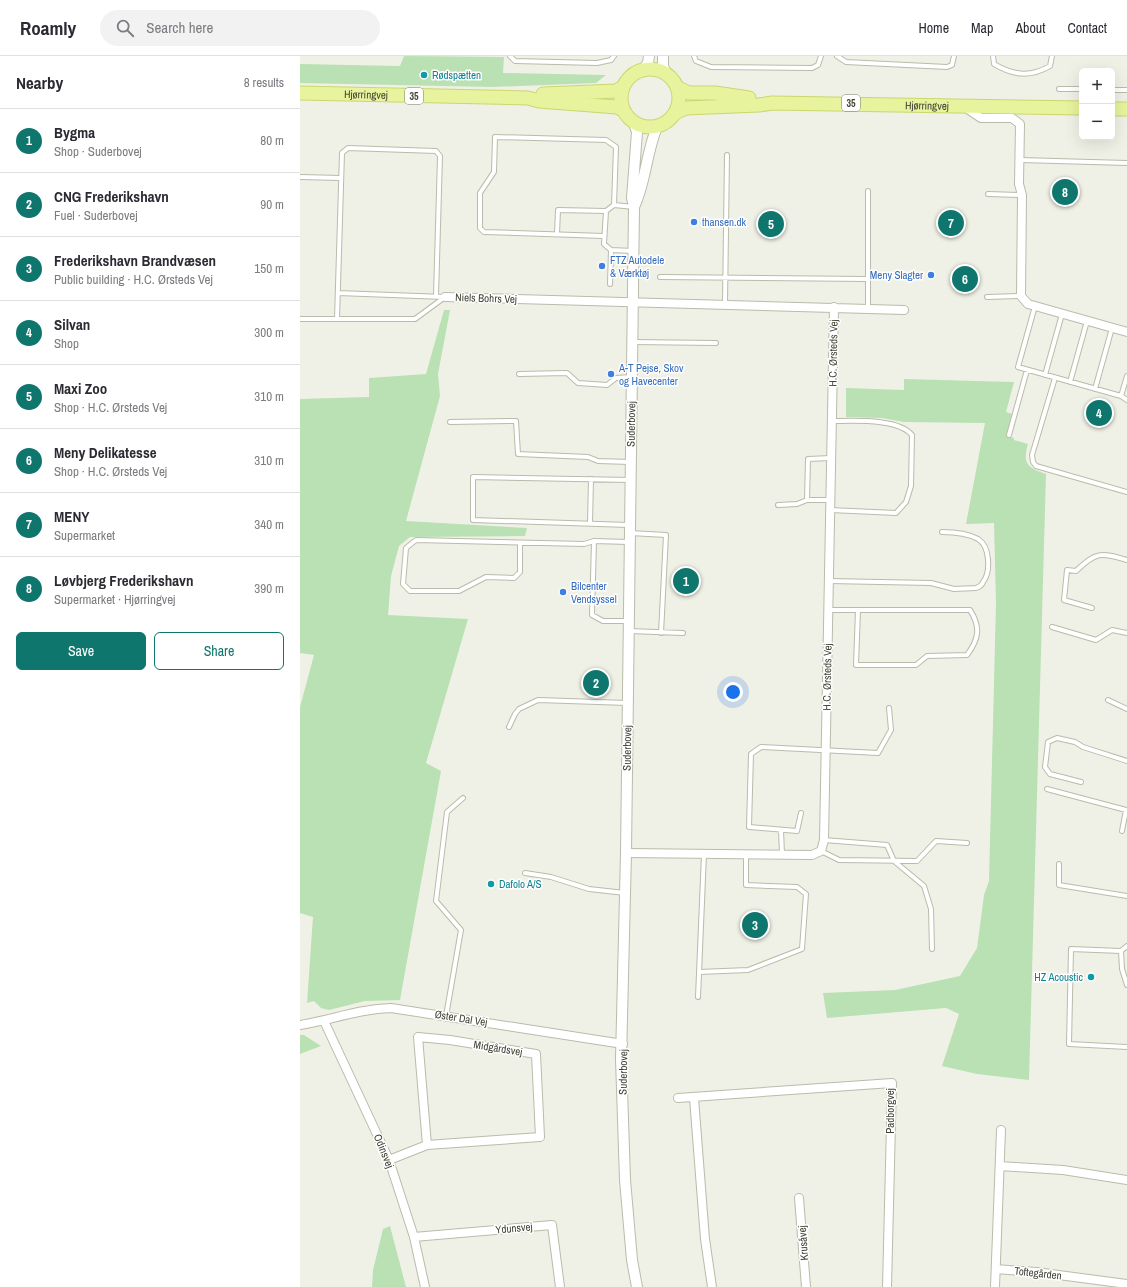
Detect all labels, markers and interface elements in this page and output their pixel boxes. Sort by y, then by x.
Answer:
search box [100,10,380,46]
text: Roamly [20,15,76,41]
icon: search [114,17,136,39]
text: Search here [146,17,213,38]
text: Home [918,19,949,37]
text: Map [971,19,993,37]
text: About [1015,19,1045,37]
text: Contact [1067,19,1107,37]
place label: Rødspætten [432,68,481,82]
map controls [1079,68,1115,140]
button: + [1079,68,1115,104]
marker: Rødspætten [419,70,429,80]
text: Nearby [16,71,63,94]
text: 8 results [244,74,284,91]
street label: Hjørringvej [344,87,388,102]
road number: 35 [405,88,423,104]
road number: 35 [842,95,860,111]
street label: Hjørringvej [905,98,949,113]
button: − [1079,104,1115,140]
text: Bygma [54,122,95,143]
text: 1 [26,132,32,149]
text: 80 m [260,132,284,149]
text: Shop · Suderbovej [54,143,142,160]
pin: 8 [1052,177,1078,207]
text: CNG Frederikshavn [54,186,169,207]
text: 2 [26,196,32,213]
text: 90 m [260,196,284,213]
text: Fuel · Suderbovej [54,207,138,224]
pin: 7 [938,208,964,238]
pin: 5 [758,209,784,239]
place label: thansen.dk [702,215,747,229]
marker: thansen.dk [689,217,699,227]
text: Frederikshavn Brandvæsen [54,250,216,271]
place label: FTZ Autodele & Værktøj [610,253,664,280]
text: 3 [26,260,32,277]
text: 150 m [254,260,284,277]
marker: FTZ Autodele & Værktøj [597,261,607,271]
pin: 6 [952,264,978,294]
place label: Meny Slagter [870,268,923,282]
marker: Meny Slagter [926,270,936,280]
text: Public building · H.C. Ørsteds Vej [54,271,213,288]
street label: Niels Bohrs Vej [455,290,517,306]
text: Silvan [54,314,90,335]
street label: H.C. Ørsteds Vej [825,319,841,387]
text: 4 [26,324,32,341]
text: 300 m [254,324,284,341]
text: Shop [54,335,79,352]
place label: A-T Pejse, Skov og Havecenter [618,361,684,388]
marker: A-T Pejse, Skov og Havecenter [606,369,616,379]
text: Maxi Zoo [54,378,107,399]
text: 5 [26,388,32,405]
text: 310 m [254,388,284,405]
pin: 4 [1086,398,1112,428]
text: Shop · H.C. Ørsteds Vej [54,399,167,416]
street label: Suderbovej [624,401,638,447]
text: Meny Delikatesse [54,442,157,463]
text: 6 [26,452,32,469]
text: 310 m [254,452,284,469]
text: Shop · H.C. Ørsteds Vej [54,463,167,480]
text: MENY [54,506,90,527]
text: 7 [26,516,32,533]
text: 340 m [254,516,284,533]
text: Supermarket [54,527,115,544]
pin: 1 [673,566,699,596]
text: Løvbjerg Frederikshavn [54,570,193,591]
place label: Bilcenter Vendsyssel [571,579,617,606]
text: 8 [26,580,32,597]
text: 390 m [254,580,284,597]
marker: Bilcenter Vendsyssel [558,587,568,597]
text: Supermarket · Hjørringvej [54,591,175,608]
button: Save [16,632,146,670]
button: Share [154,632,284,670]
street label: H.C. Ørsteds Vej [819,643,835,711]
pin: 2 [583,668,609,698]
your location [723,682,743,702]
street label: Suderbovej [620,725,634,771]
place label: Dafolo A/S [499,877,542,891]
marker: Dafolo A/S [486,879,496,889]
pin: 3 [742,910,768,940]
place label: HZ Acoustic [1034,970,1083,984]
marker: HZ Acoustic [1086,972,1096,982]
street label: Øster Dal Vej [434,1007,488,1029]
street label: Midgårdsvej [473,1037,523,1059]
street label: Suderbovej [616,1049,630,1095]
street label: Padborgvej [883,1088,897,1134]
street label: Odinsvej [371,1132,397,1170]
street label: Ydunsvej [495,1219,533,1237]
street label: Krusåvej [795,1225,811,1261]
street label: Toftegården [1014,1264,1062,1282]

